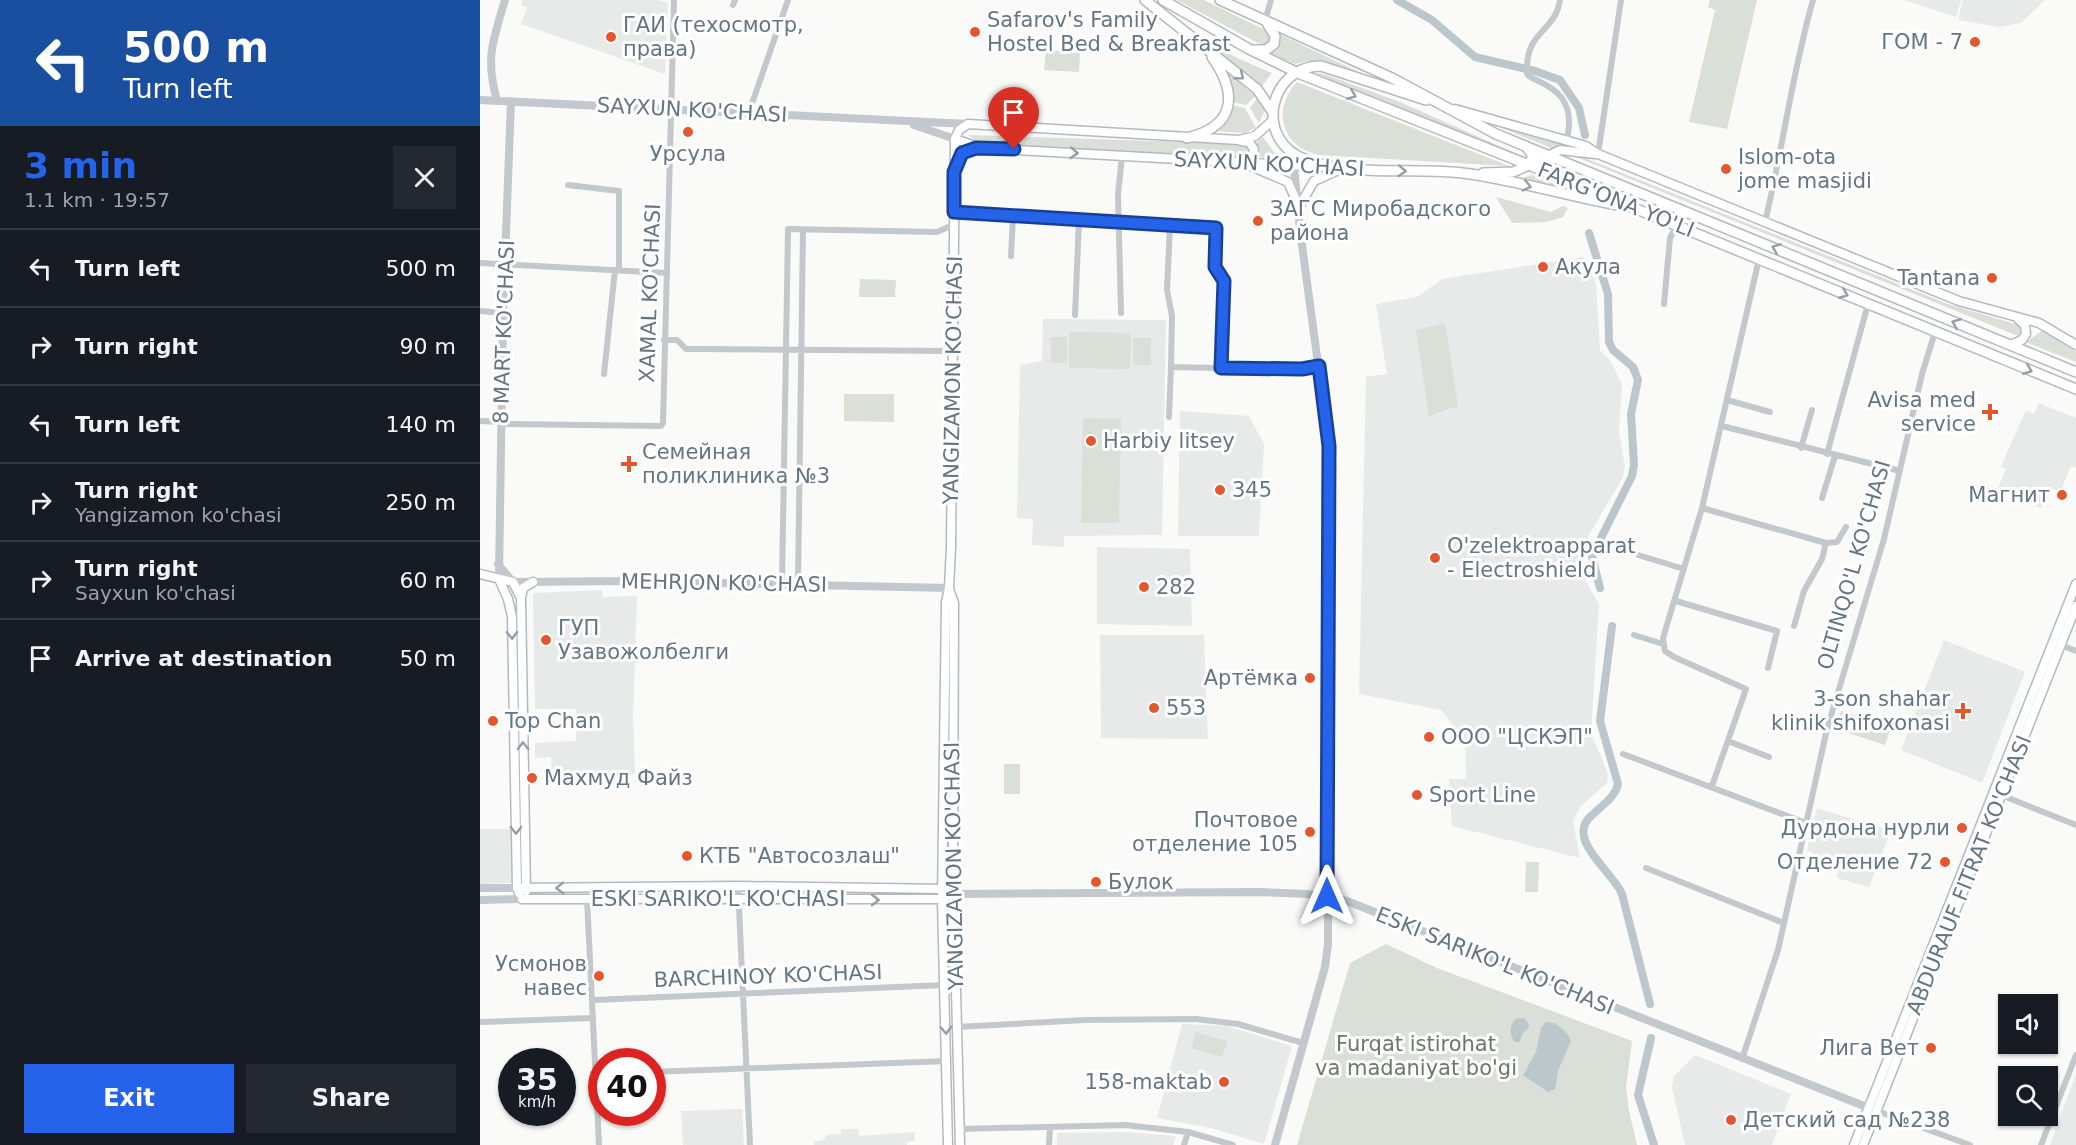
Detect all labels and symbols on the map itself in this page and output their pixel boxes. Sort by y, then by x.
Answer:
place label: Safarov's Family Hostel Bed & Breakfast [987,8,1231,56]
place label: ГАИ (техосмотр, права) [623,13,804,61]
marker: Safarov's Family Hostel Bed & Breakfast [968,25,982,39]
marker: ГАИ (техосмотр, права) [604,30,618,44]
place label: ГОМ - 7 [1881,30,1963,54]
marker: ГОМ - 7 [1968,35,1982,49]
one-way arrow [1233,68,1244,79]
pin [988,87,1039,149]
one-way arrow [1345,88,1356,100]
street label: SAYXUN KO'CHASI [596,93,788,127]
marker: Урсула [681,125,695,139]
place label: Урсула [650,142,726,166]
place label: Islom-ota jome masjidi [1737,145,1872,193]
one-way arrow [1070,146,1079,159]
street label: SAYXUN KO'CHASI [1173,147,1365,181]
street label: FARG'ONA YO'LI [1534,158,1698,242]
marker: Islom-ota jome masjidi [1719,162,1733,176]
one-way arrow [1398,164,1407,177]
one-way arrow [1521,179,1531,192]
place label: ЗАГС Миробадского района [1270,197,1491,245]
street label: XAMAL KO'CHASI [635,203,665,383]
marker: ЗАГС Миробадского района [1251,214,1265,228]
street label: 8 MART KO'CHASI [489,239,519,425]
one-way arrow [1771,243,1782,255]
street label: YANGIZAMON KO'CHASI [939,255,967,506]
place label: Акула [1555,255,1621,279]
marker: Акула [1536,260,1550,274]
place label: Tantana [1896,266,1980,290]
marker: Tantana [1985,271,1999,285]
one-way arrow [1838,287,1849,299]
one-way arrow [1951,318,1962,330]
one-way arrow [2022,363,2033,375]
place label: Avisa med service [1867,388,1976,436]
marker: Avisa med service [1981,403,1999,421]
place label: Harbiy litsey [1103,429,1235,453]
marker: Harbiy litsey [1084,434,1098,448]
place label: Семейная поликлиника №3 [642,440,830,488]
marker: Семейная поликлиника №3 [620,455,638,473]
street label: OLTINQO'L KO'CHASI [1813,458,1895,672]
place label: 345 [1232,478,1272,502]
marker: 345 [1213,483,1227,497]
place label: Магнит [1968,483,2050,507]
marker: Магнит [2055,488,2069,502]
place label: O'zelektroapparat - Electroshield [1447,534,1636,582]
marker: O'zelektroapparat - Electroshield [1428,551,1442,565]
street label: MEHRJON KO'CHASI [621,569,827,597]
place label: 282 [1156,575,1196,599]
marker: 282 [1137,580,1151,594]
place label: ГУП Узавожолбелги [558,616,729,664]
one-way arrow [506,630,519,639]
marker: ГУП Узавожолбелги [539,633,553,647]
place label: Артёмка [1204,666,1298,690]
marker: Артёмка [1303,671,1317,685]
place label: 3-son shahar klinik shifoxonasi [1771,687,1950,735]
place label: 553 [1166,696,1206,720]
marker: 553 [1147,701,1161,715]
marker: 3-son shahar klinik shifoxonasi [1954,702,1972,720]
place label: Top Chan [504,709,601,733]
marker: Top Chan [486,714,500,728]
place label: ООО "ЦСКЭП" [1441,725,1593,749]
marker: ООО "ЦСКЭП" [1422,730,1436,744]
street label: ABDURAUF FITRAT KO'CHASI [1902,732,2036,1018]
one-way arrow [517,741,529,750]
street label: YANGIZAMON KO'CHASI [940,741,968,992]
place label: Махмуд Файз [544,766,693,790]
marker: Махмуд Файз [525,771,539,785]
place label: Sport Line [1429,783,1536,807]
marker: Sport Line [1410,788,1424,802]
place label: Почтовое отделение 105 [1132,808,1298,856]
place label: Дурдона нурли [1781,816,1950,840]
marker: Дурдона нурли [1955,821,1969,835]
one-way arrow [510,825,522,834]
marker: Почтовое отделение 105 [1303,825,1317,839]
place label: КТБ "Автосозлаш" [699,844,900,868]
marker: КТБ "Автосозлаш" [680,849,694,863]
place label: Отделение 72 [1777,850,1933,874]
marker: Отделение 72 [1938,855,1952,869]
position arrow [1295,864,1359,928]
place label: Булок [1108,870,1174,894]
marker: Булок [1089,875,1103,889]
one-way arrow [556,882,565,894]
street label: ESKI SARIKO'L KO'CHASI [591,887,845,911]
one-way arrow [870,893,879,906]
street label: ESKI SARIKO'L KO'CHASI [1372,902,1618,1020]
place label: Усмонов навес [495,952,587,1000]
street label: BARCHINOY KO'CHASI [653,960,883,992]
marker: Усмонов навес [592,969,606,983]
one-way arrow [939,1026,952,1035]
park label: Furqat istirohat va madaniyat bo'gi [1315,1032,1517,1080]
place label: Лига Вет [1819,1036,1919,1060]
marker: Лига Вет [1924,1041,1938,1055]
speed limit sign: 40 [588,1048,666,1126]
place label: 158-maktab [1084,1070,1212,1094]
marker: 158-maktab [1217,1075,1231,1089]
place label: Детский сад №238 [1743,1108,1950,1132]
marker: Детский сад №238 [1724,1113,1738,1127]

